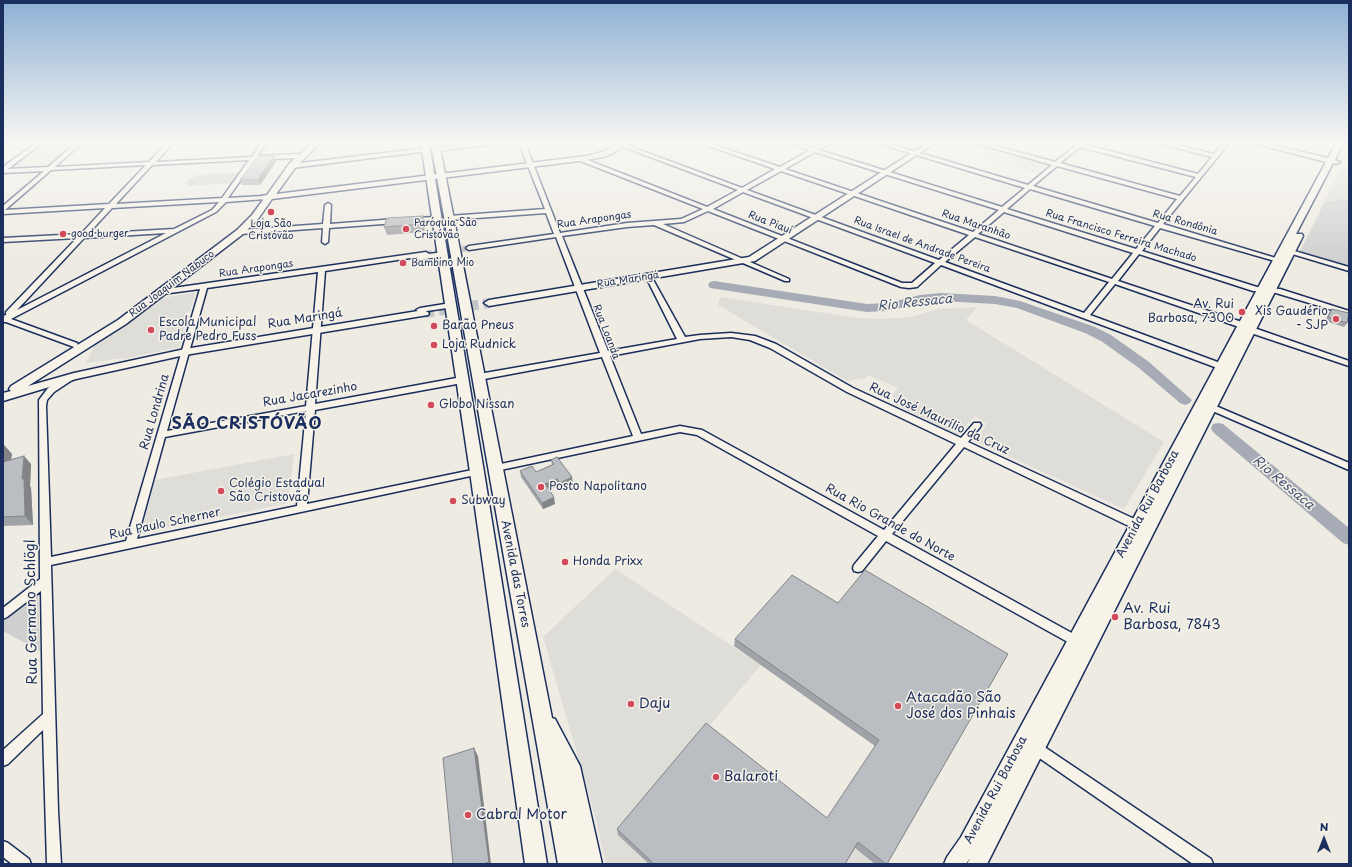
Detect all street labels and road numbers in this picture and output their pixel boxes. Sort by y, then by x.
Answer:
street label: Rua Francisco Ferreira Machado [1044,207,1198,265]
street label: Rua Maranhão [940,208,1012,242]
street label: Rua Rondônia [1151,208,1219,238]
street label: Rua Arapongas [556,209,632,231]
street label: Rua Piauí [746,209,794,237]
street label: Rua Israel de Andrade Pereira [852,215,992,275]
street label: Rua Joaquim Nabuco [127,248,217,320]
street label: Rua Arapongas [218,258,294,280]
street label: Rua Maringá [596,269,660,291]
street label: Rua Loanda [590,303,622,361]
street label: Rua Maringá [267,306,343,332]
street label: Rua Londrina [137,372,173,452]
street label: Rua Jacarezinho [262,380,358,410]
street label: Rua José Maurílio da Cruz [867,380,1011,458]
street label: Avenida Rui Barbosa [1114,448,1182,560]
street label: Rua Rio Grande do Norte [823,481,957,565]
street label: Rua Paulo Scherner [108,505,222,543]
street label: Avenida das Torres [498,519,532,629]
street label: Rua Germano Schlögl [22,539,42,685]
street label: Avenida Rui Barbosa [962,734,1030,846]

